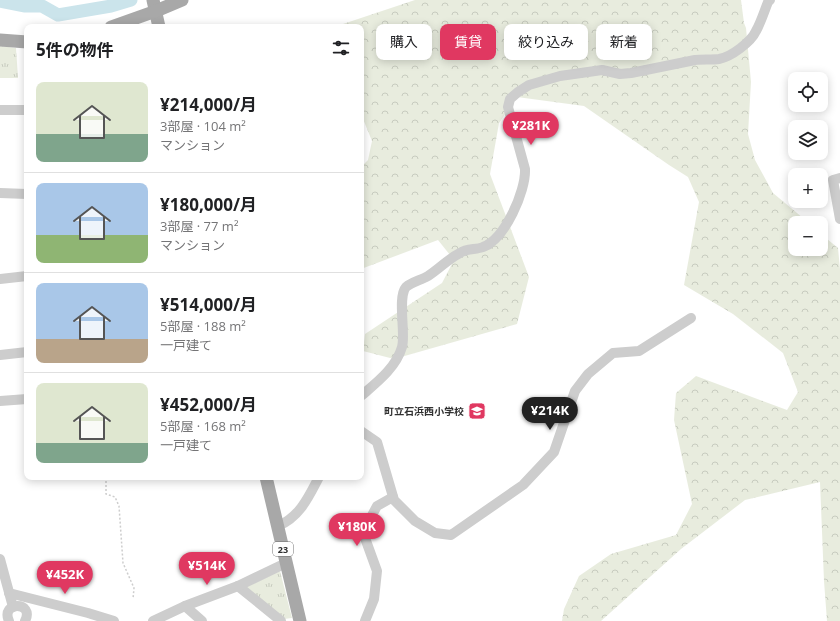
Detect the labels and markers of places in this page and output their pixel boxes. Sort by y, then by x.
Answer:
pin: ¥281K [503,112,559,146]
pin: ¥214K [522,397,578,431]
school or university icon: 町立石浜西小学校 [467,401,487,421]
place label: 町立石浜西小学校 [384,404,464,418]
pin: ¥180K [329,513,385,547]
pin: ¥514K [179,552,235,586]
pin: ¥452K [37,561,93,595]

